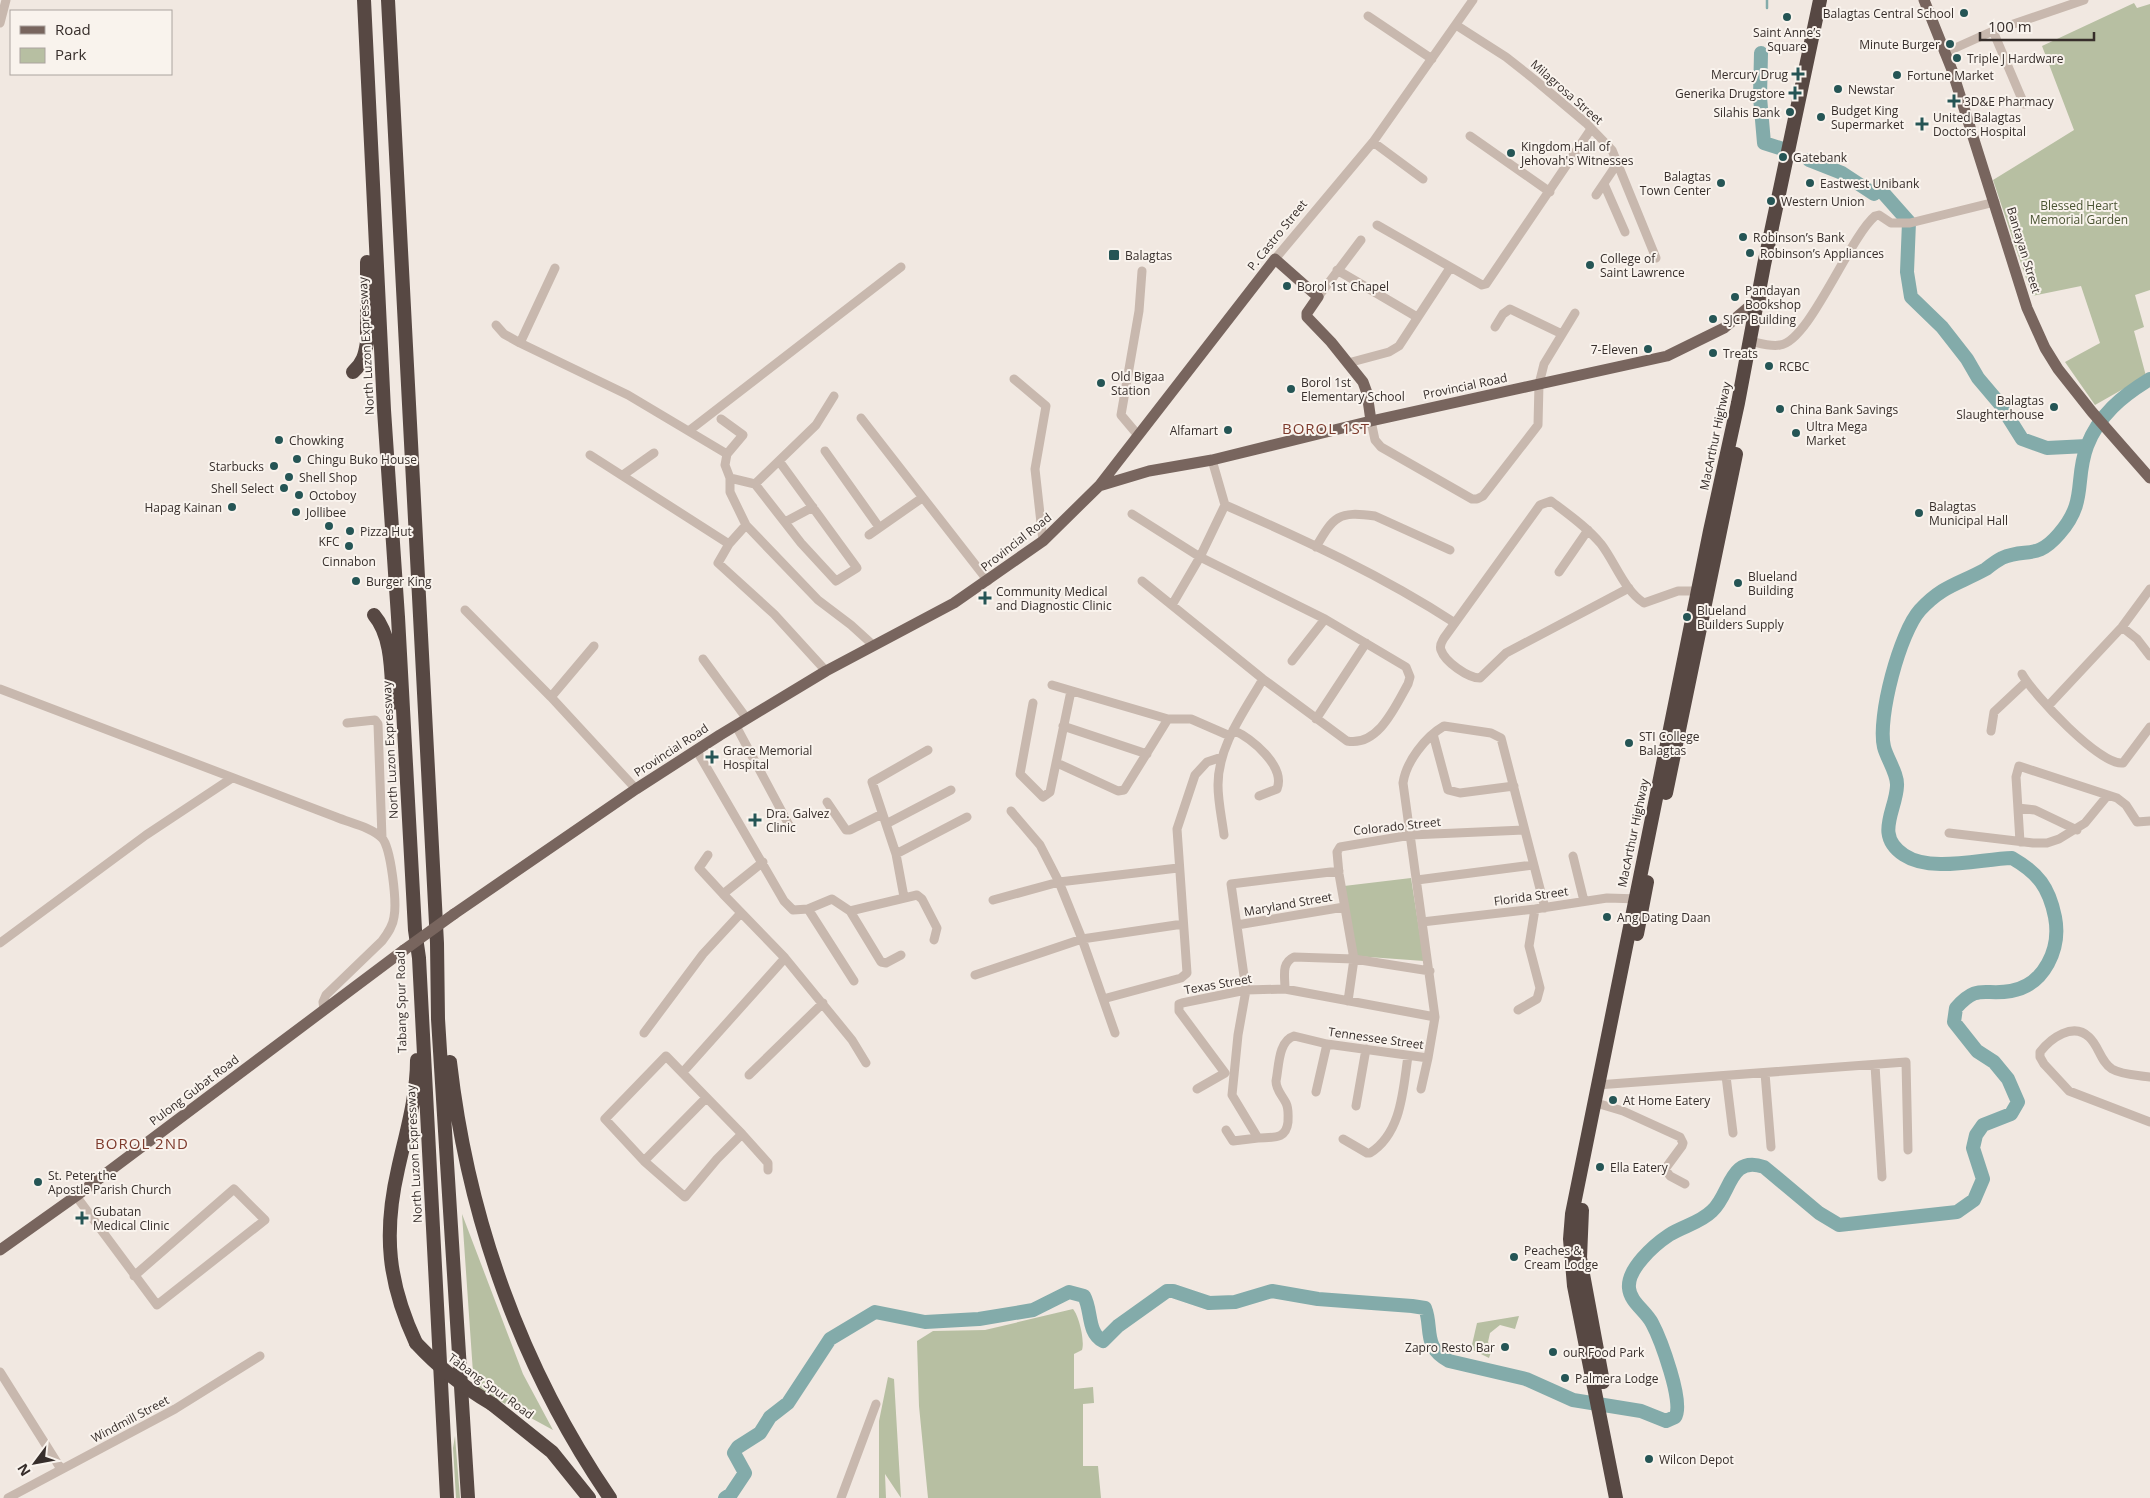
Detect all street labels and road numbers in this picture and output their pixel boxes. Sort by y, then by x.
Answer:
street label: Milagrosa Street [1527,56,1607,128]
street label: P. Castro Street [1243,196,1311,274]
street label: Bantayan Street [2003,205,2045,295]
street label: North Luzon Expressway [354,276,378,415]
street label: Provincial Road [1421,369,1509,403]
street label: MacArthur Highway [1695,379,1735,492]
street label: Provincial Road [977,509,1055,575]
street label: North Luzon Expressway [378,680,402,819]
street label: Provincial Road [630,719,712,781]
street label: MacArthur Highway [1613,776,1653,889]
street label: Colorado Street [1352,813,1442,839]
street label: Florida Street [1493,882,1569,910]
street label: Maryland Street [1242,888,1334,920]
street label: Tabang Spur Road [392,951,410,1053]
street label: Texas Street [1183,970,1253,998]
street label: Tennessee Street [1327,1023,1425,1053]
street label: Pulong Gubat Road [146,1051,242,1129]
street label: North Luzon Expressway [402,1084,426,1223]
street label: Tabang Spur Road [445,1349,537,1423]
street label: Windmill Street [88,1391,172,1447]

